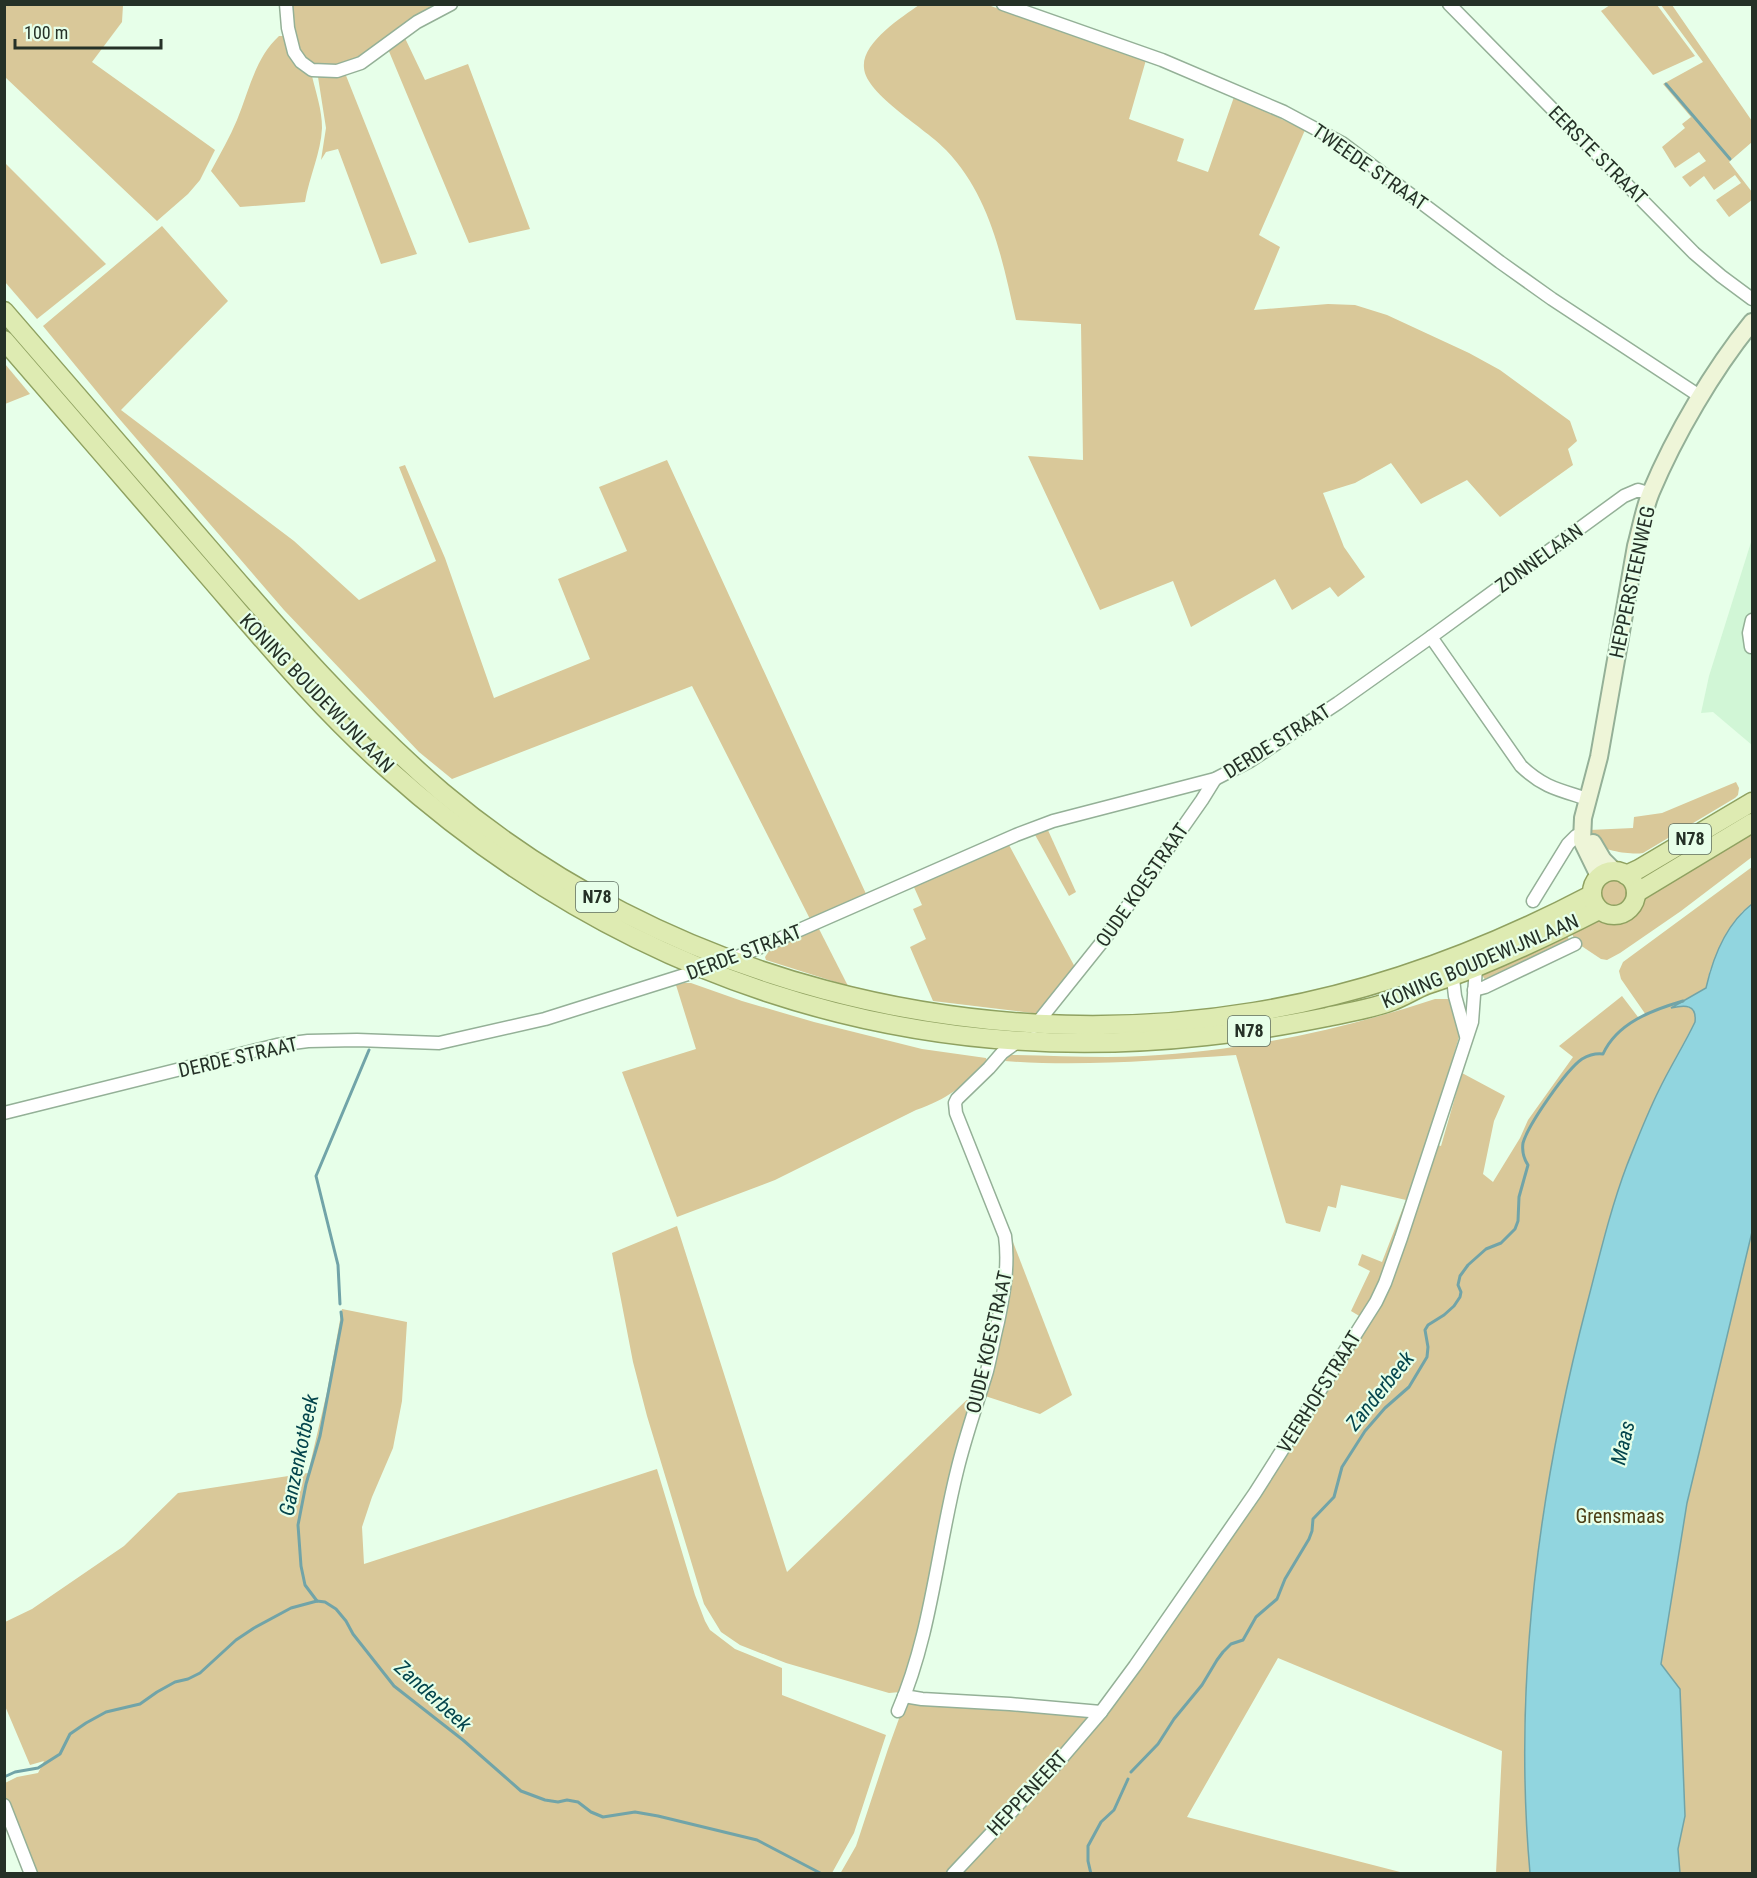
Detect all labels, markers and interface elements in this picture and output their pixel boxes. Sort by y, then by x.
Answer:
scale bar [15,12,160,50]
text: 100 m [24,22,68,43]
street label: EERSTE STRAAT [1544,101,1652,209]
street label: TWEEDE STRAAT [1308,118,1432,216]
street label: HEPPERSTEENWEG [1604,504,1660,660]
street label: ZONNELAAN [1491,518,1587,598]
street label: KONING BOUDEWIJNLAAN [235,608,399,778]
street label: DERDE STRAAT [1219,699,1335,783]
street label: OUDE KOESTRAAT [1090,819,1194,951]
road number: N78 [1669,824,1711,854]
road number: N78 [576,882,618,912]
street label: KONING BOUDEWIJNLAAN [1378,909,1582,1013]
street label: DERDE STRAAT [683,919,805,985]
road number: N78 [1228,1016,1270,1046]
street label: DERDE STRAAT [176,1032,300,1082]
street label: OUDE KOESTRAAT [961,1268,1017,1416]
street label: VEERHOFSTRAAT [1272,1327,1366,1457]
water label: Zanderbeek [1340,1346,1420,1436]
water label: Ganzenkotbeek [274,1391,324,1518]
water label: Maas [1606,1419,1640,1467]
park label: Grensmaas [1575,1504,1665,1528]
water label: Zanderbeek [389,1655,477,1737]
street label: HEPPENEERT [982,1746,1072,1840]

